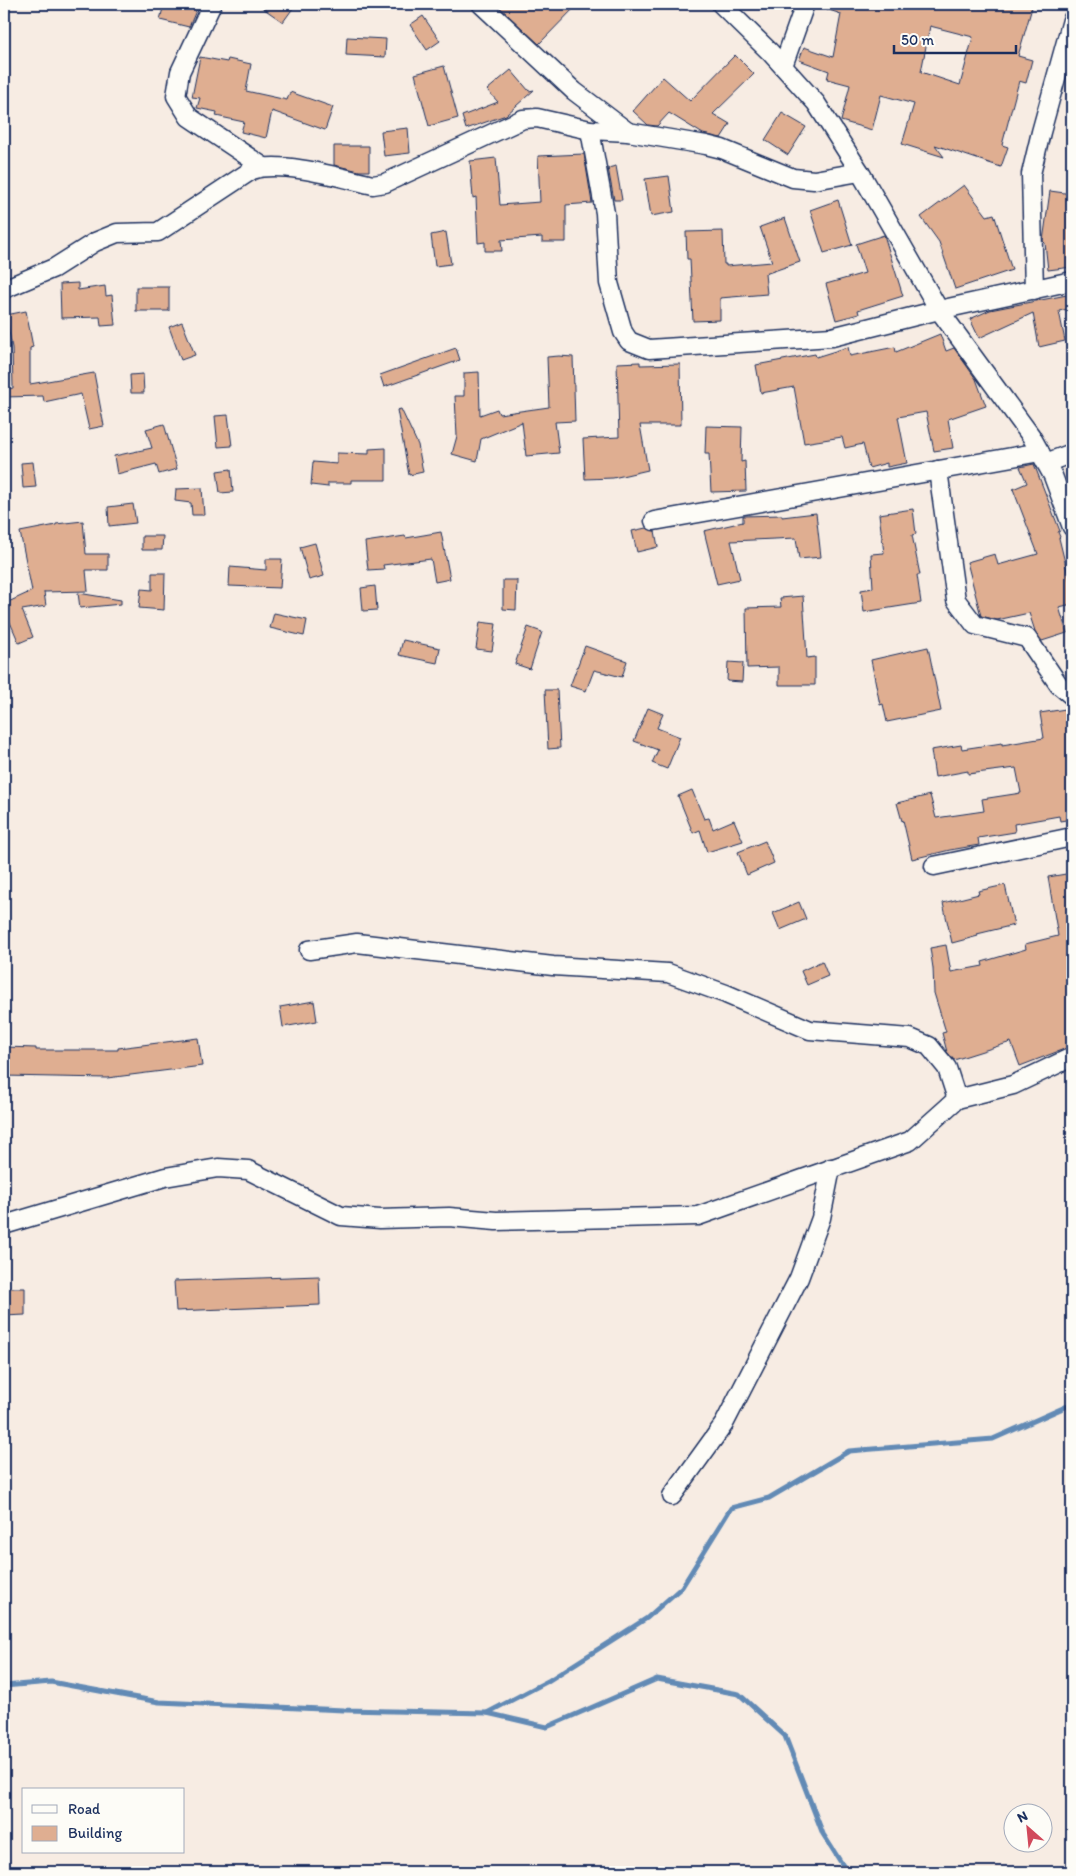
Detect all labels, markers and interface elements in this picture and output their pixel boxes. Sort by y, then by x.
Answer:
scale bar [894,22,1016,54]
text: 50 m [901,31,934,49]
legend [22,1788,185,1854]
text: Road [68,1800,101,1818]
north arrow [1004,1804,1054,1854]
text: N [1014,1807,1030,1827]
text: Building [68,1824,122,1842]

